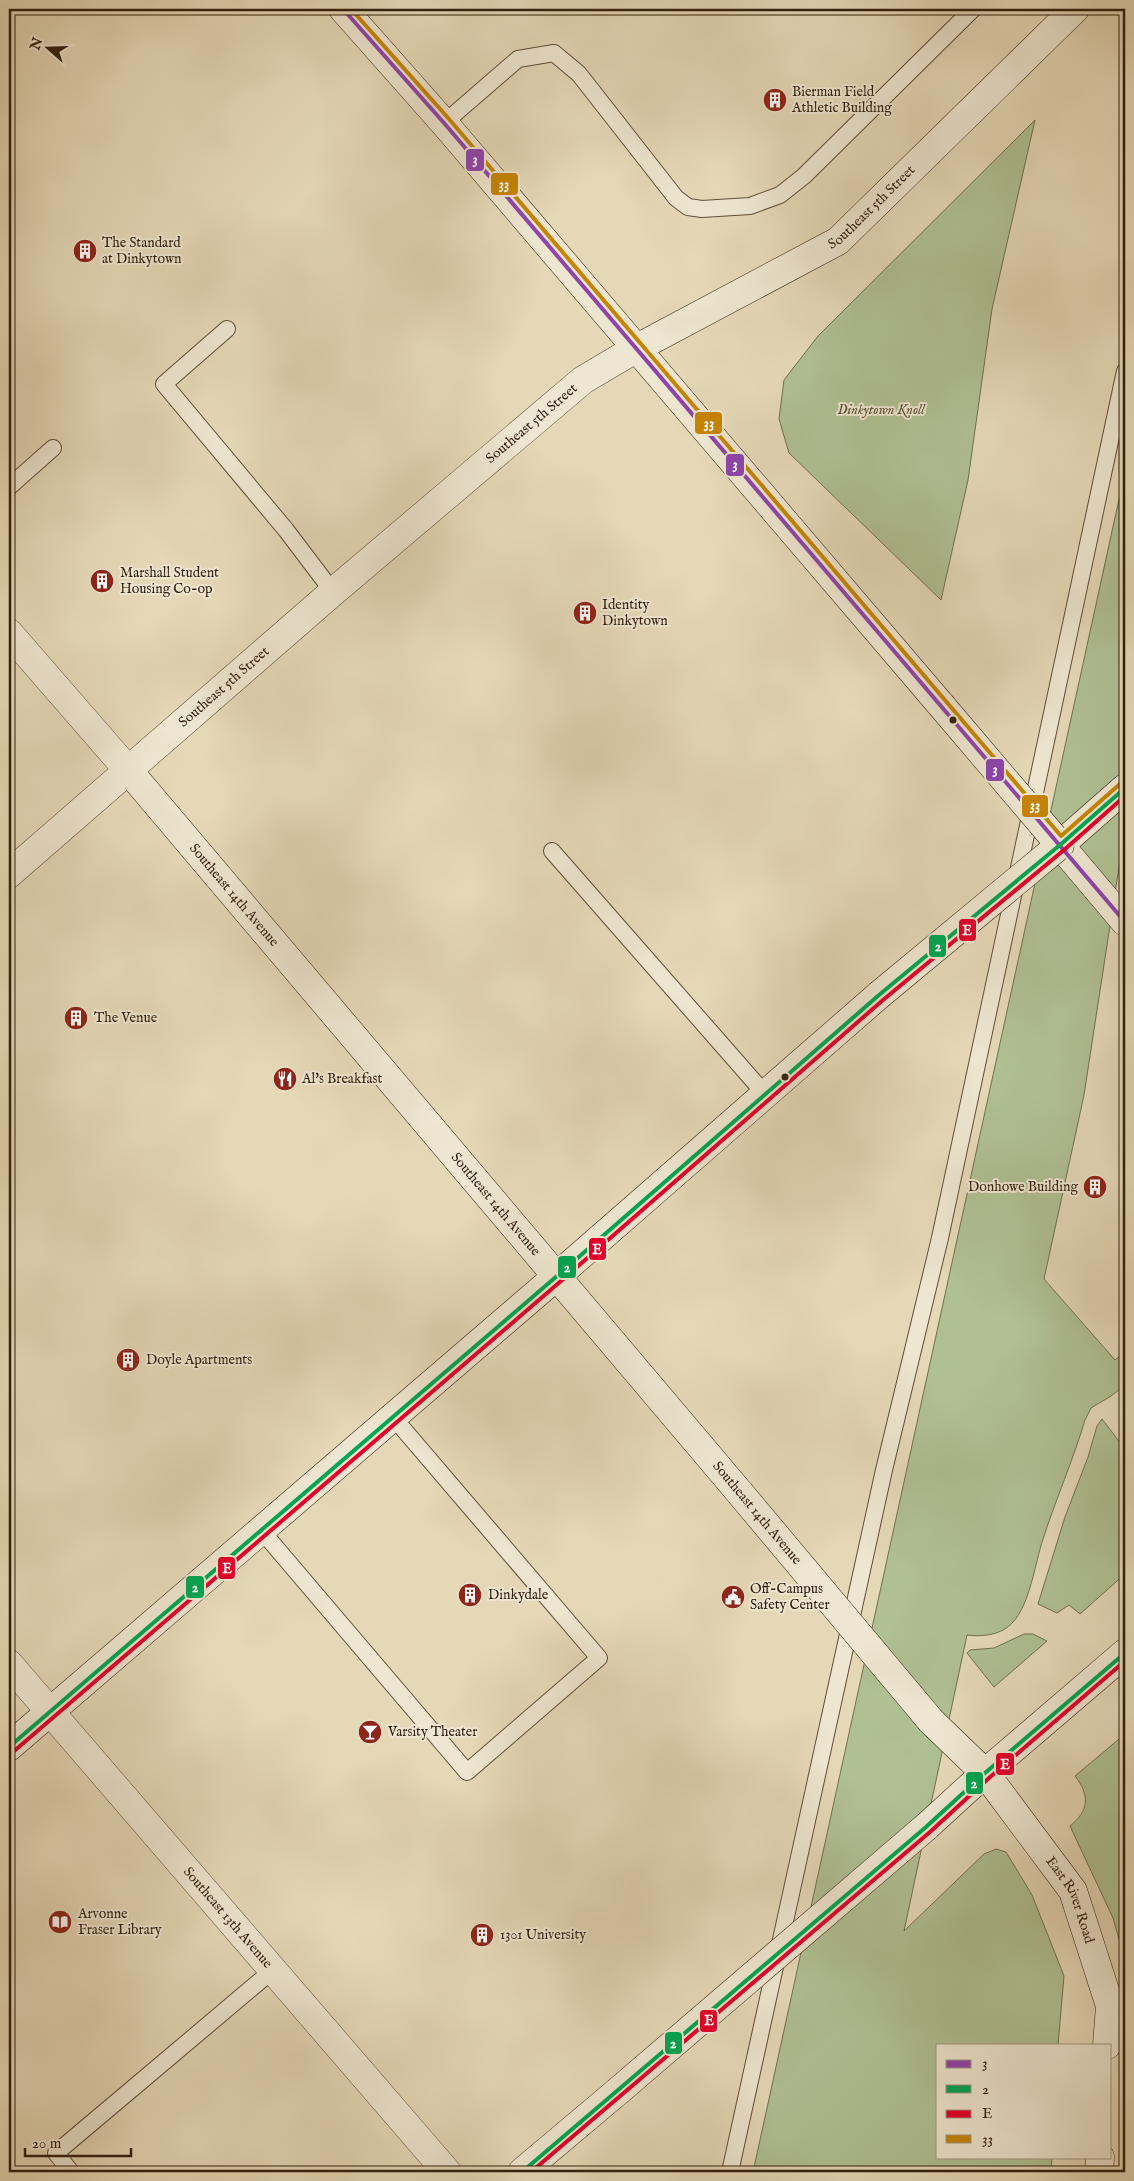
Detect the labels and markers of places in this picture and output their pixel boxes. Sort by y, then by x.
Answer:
place label: Bierman Field Athletic Building [791,83,892,117]
building icon: Bierman Field Athletic Building [762,87,788,113]
place label: The Standard at Dinkytown [102,234,182,268]
building icon: The Standard at Dinkytown [72,238,98,264]
place label: Marshall Student Housing Co-op [120,564,219,598]
building icon: Marshall Student Housing Co-op [89,568,115,594]
place label: Identity Dinkytown [602,596,668,630]
building icon: Identity Dinkytown [572,600,598,626]
unlabelled marker [948,715,958,725]
building icon: The Venue [63,1005,89,1031]
place label: The Venue [94,1009,158,1027]
restaurant icon: Al's Breakfast [272,1066,298,1092]
place label: Al's Breakfast [301,1070,382,1088]
unlabelled marker [780,1072,790,1082]
building icon: Donhowe Building [1082,1174,1108,1200]
place label: Donhowe Building [968,1178,1078,1196]
building icon: Doyle Apartments [115,1347,141,1373]
place label: Doyle Apartments [146,1351,252,1369]
place label: Off-Campus Safety Center [750,1580,830,1614]
building icon: Dinkydale [457,1582,483,1608]
public building icon: Off-Campus Safety Center [720,1584,746,1610]
place label: Dinkydale [488,1586,549,1604]
bar icon: Varsity Theater [357,1719,383,1745]
place label: Varsity Theater [387,1723,477,1741]
place label: Arvonne Fraser Library [77,1905,162,1939]
library icon: Arvonne Fraser Library [47,1909,73,1935]
building icon: 1301 University [469,1922,495,1948]
place label: 1301 University [500,1926,586,1944]

